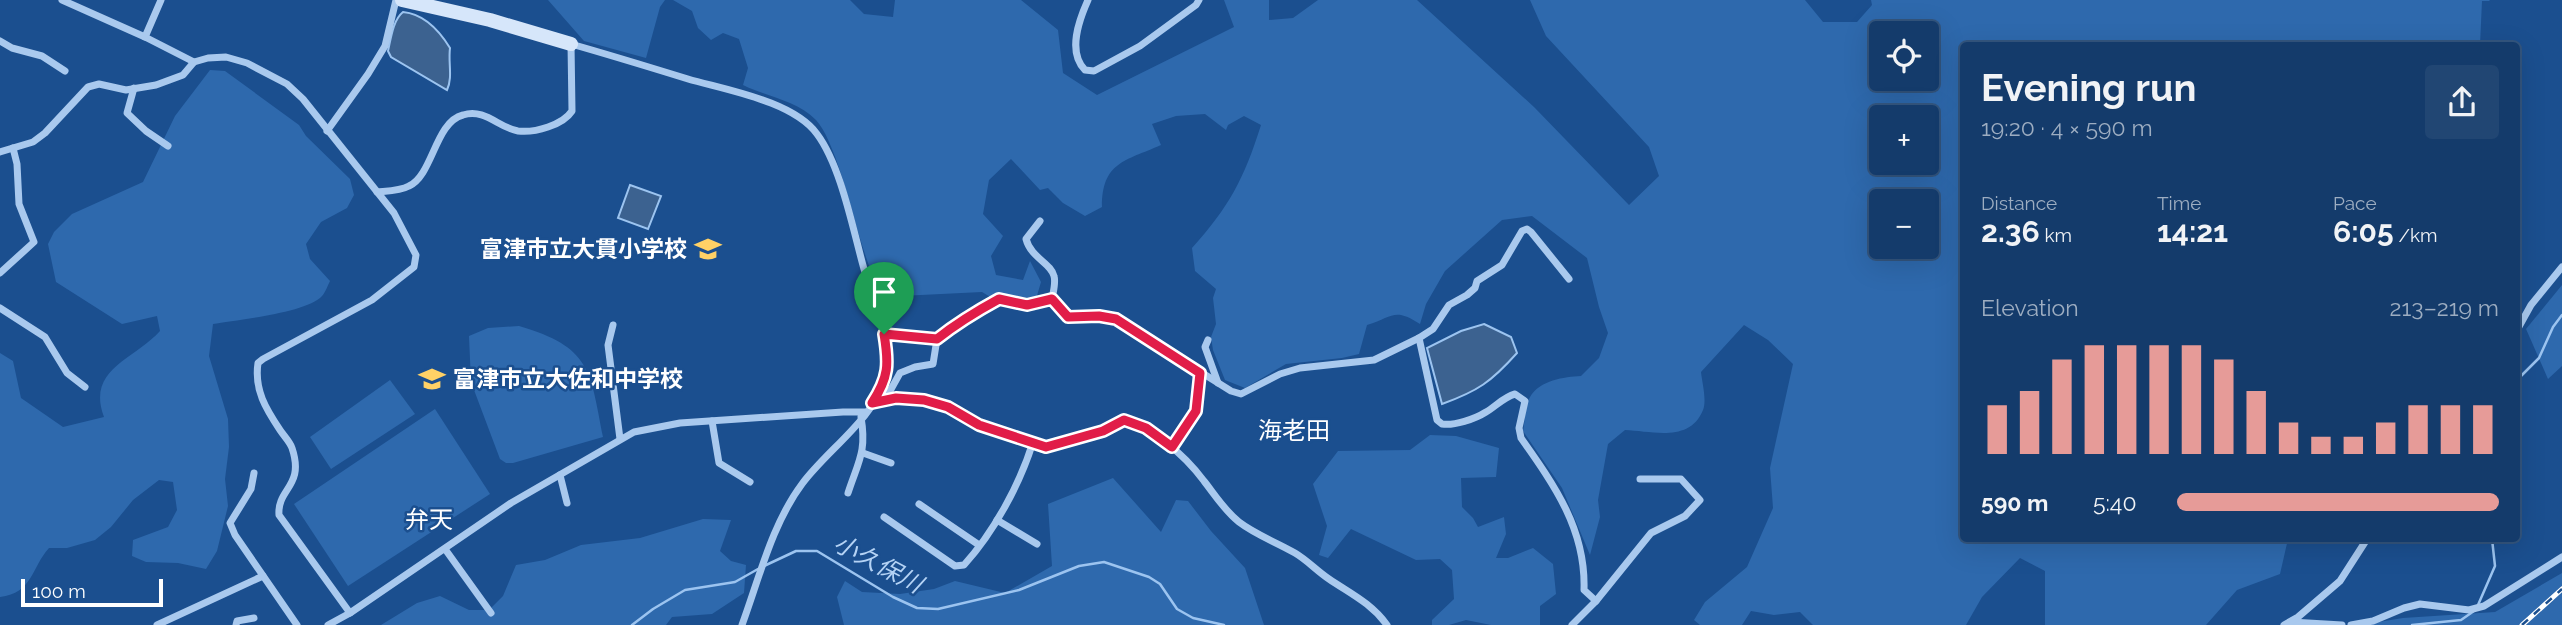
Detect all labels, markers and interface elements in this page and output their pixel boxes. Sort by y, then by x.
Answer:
map controls [1869,21,1939,259]
button: locate [1869,21,1939,91]
text: Evening run [1981,65,2196,110]
button: share [2425,65,2499,139]
button: + [1869,105,1939,175]
text: 19:20 · 4 × 590 m [1981,114,2153,141]
button: − [1869,189,1939,259]
text: Distance [1981,192,2057,214]
text: Time [2157,192,2201,214]
text: Pace [2333,192,2377,214]
text: 2.36 [1981,214,2040,249]
text: 14:21 [2157,214,2228,249]
text: 6:05 [2333,214,2394,249]
text: km [2040,224,2072,246]
text: /km [2394,224,2438,246]
school or university icon: 富津市立大貫小学校 [693,234,723,264]
place label: 富津市立大貫小学校 [480,235,687,262]
pin [854,262,914,334]
icon: arrive [865,273,903,311]
text: Elevation [1981,294,2079,321]
text: 213–219 m [2390,294,2499,321]
school or university icon: 富津市立大佐和中学校 [417,364,447,394]
place label: 富津市立大佐和中学校 [453,365,683,392]
district label: 海老田 [1258,416,1330,445]
text: 590 m [1981,489,2048,516]
text: 5:40 [2093,489,2137,516]
district label: 弁天 [405,505,453,534]
water label: 小久保川 [829,528,930,600]
scale bar [21,576,163,608]
text: 100 m [32,580,86,602]

